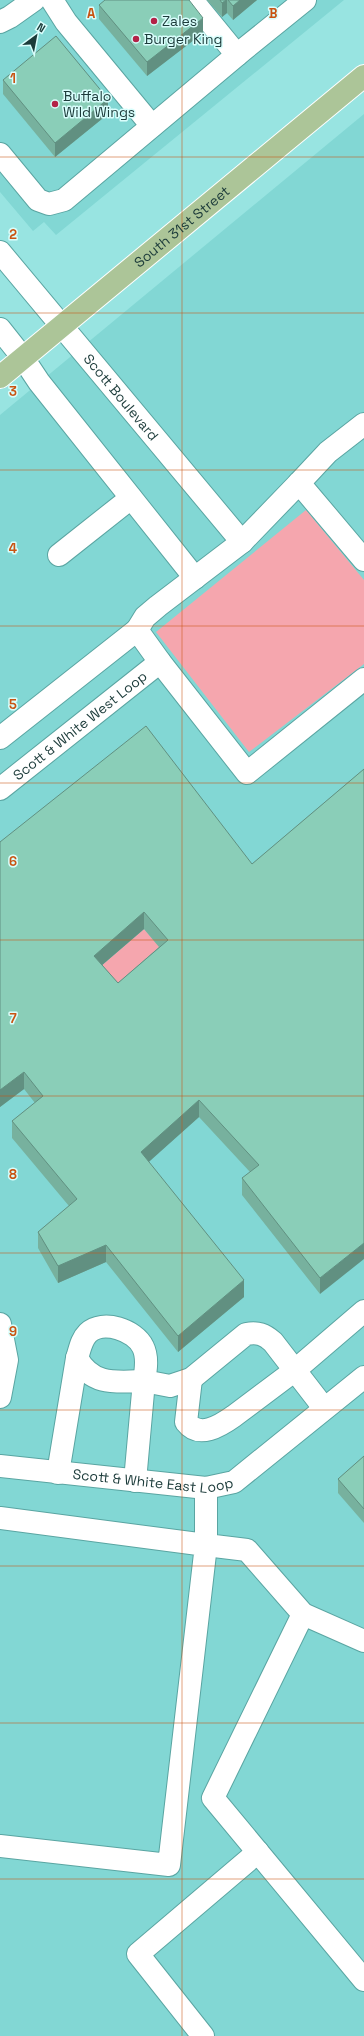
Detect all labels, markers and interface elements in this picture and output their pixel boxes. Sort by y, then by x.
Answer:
text: A [87,5,96,22]
text: B [269,5,278,22]
place label: Zales [162,12,197,30]
north arrow [16,16,56,56]
marker: Zales [149,16,159,26]
text: N [34,20,48,35]
place label: Burger King [144,30,223,48]
marker: Burger King [131,34,141,44]
text: 1 [10,70,16,87]
place label: Buffalo Wild Wings [63,87,135,121]
marker: Buffalo Wild Wings [50,99,60,109]
street label: South 31st Street [130,182,233,271]
text: 2 [9,226,17,243]
street label: Scott Boulevard [80,350,162,444]
text: 3 [9,383,17,400]
text: 4 [9,540,17,557]
street label: Scott & White West Loop [9,667,151,784]
text: 5 [9,696,17,713]
text: 6 [9,853,17,870]
text: 7 [9,1010,17,1027]
text: 8 [9,1166,17,1183]
text: 9 [9,1323,17,1340]
street label: Scott & White East Loop [72,1465,235,1497]

